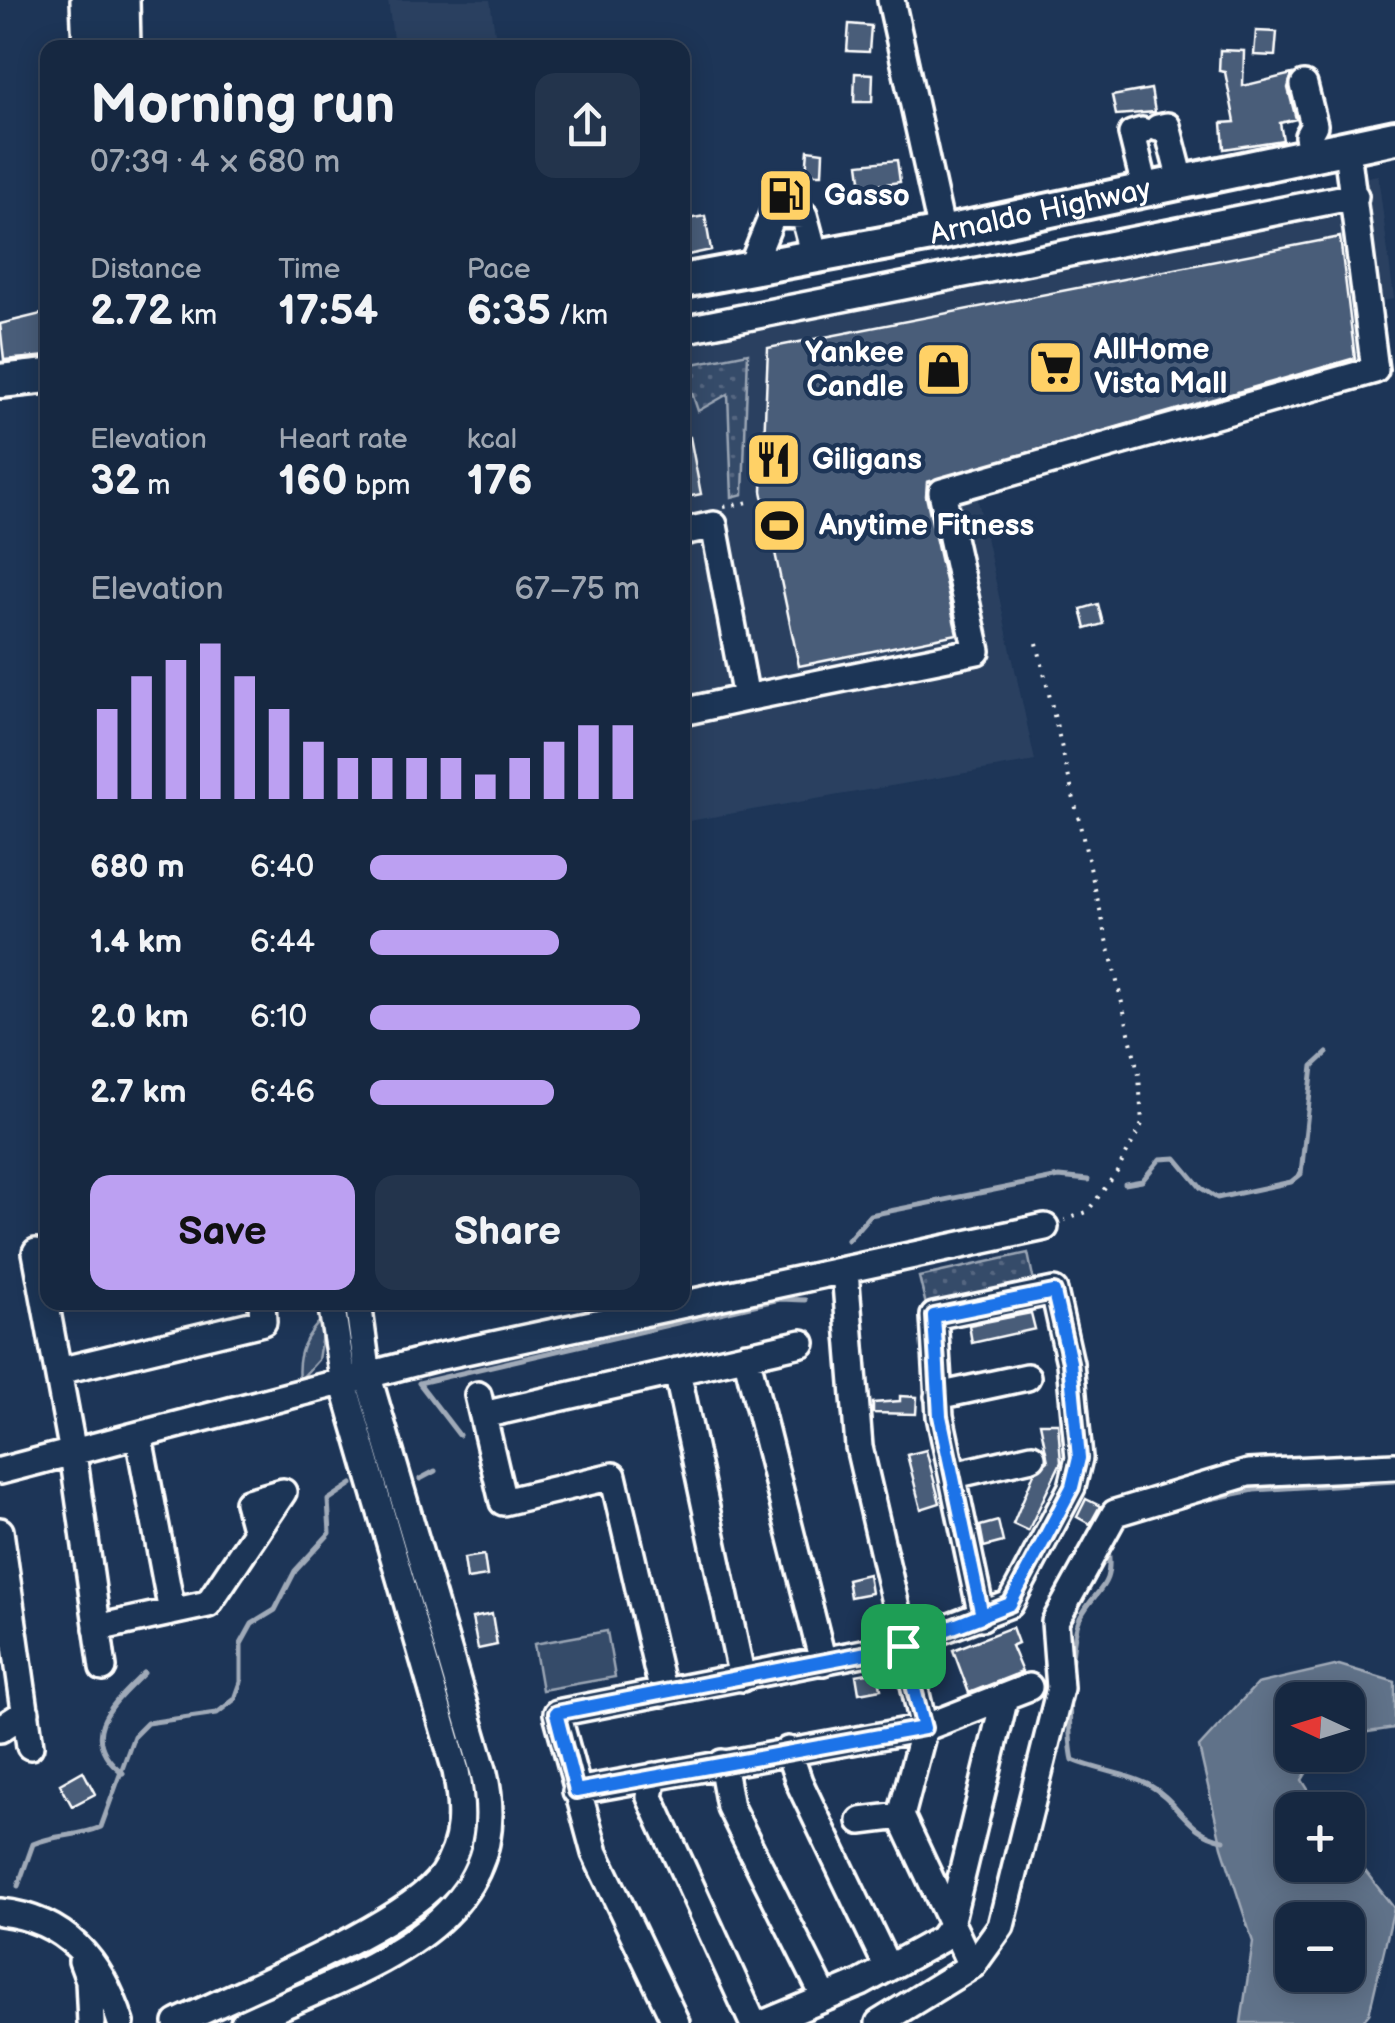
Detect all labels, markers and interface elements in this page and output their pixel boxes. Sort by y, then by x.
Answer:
text: Morning run [90,72,395,139]
button: share [535,73,640,178]
text: 07:39 · 4 × 680 m [90,143,340,182]
fuel station icon: Gasso [755,166,815,226]
street label: Arnaldo Highway [927,171,1155,253]
place label: Gasso [824,178,910,214]
text: Distance [90,253,202,286]
text: Time [278,253,340,286]
text: Pace [467,253,531,286]
text: 2.72 [90,286,173,337]
text: 17:54 [278,286,378,337]
text: 6:35 [467,286,551,337]
text: km [173,299,217,332]
text: /km [551,299,608,332]
place label: AllHome Vista Mall [1093,332,1227,402]
place label: Yankee Candle [805,335,904,405]
supermarket icon: AllHome Vista Mall [1025,337,1085,397]
shop icon: Yankee Candle [913,340,973,400]
text: Elevation [90,423,207,456]
text: Heart rate [278,423,408,456]
text: kcal [467,423,517,456]
restaurant icon: Giligans [743,430,803,490]
place label: Giligans [812,442,922,478]
text: 32 [90,456,140,507]
text: 160 [278,456,348,507]
text: 176 [467,456,533,507]
text: m [140,469,170,502]
text: bpm [348,469,410,502]
sports icon: Anytime Fitness [750,496,810,556]
place label: Anytime Fitness [818,508,1034,544]
text: Elevation [90,570,223,609]
text: 67–75 m [514,570,640,609]
text: 680 m [90,848,185,887]
text: 6:40 [250,848,314,887]
text: 1.4 km [90,923,182,962]
text: 6:44 [250,923,315,962]
text: 2.0 km [90,998,189,1037]
text: 6:10 [250,998,307,1037]
text: 2.7 km [90,1073,187,1112]
text: 6:46 [250,1073,315,1112]
button: Save [90,1175,355,1290]
button: Share [375,1175,640,1290]
pin [861,1604,946,1689]
icon: arrive [876,1619,931,1674]
north arrow [1275,1682,1365,1772]
map controls [1275,1682,1365,1992]
button: + [1275,1792,1365,1882]
button: − [1275,1902,1365,1992]

